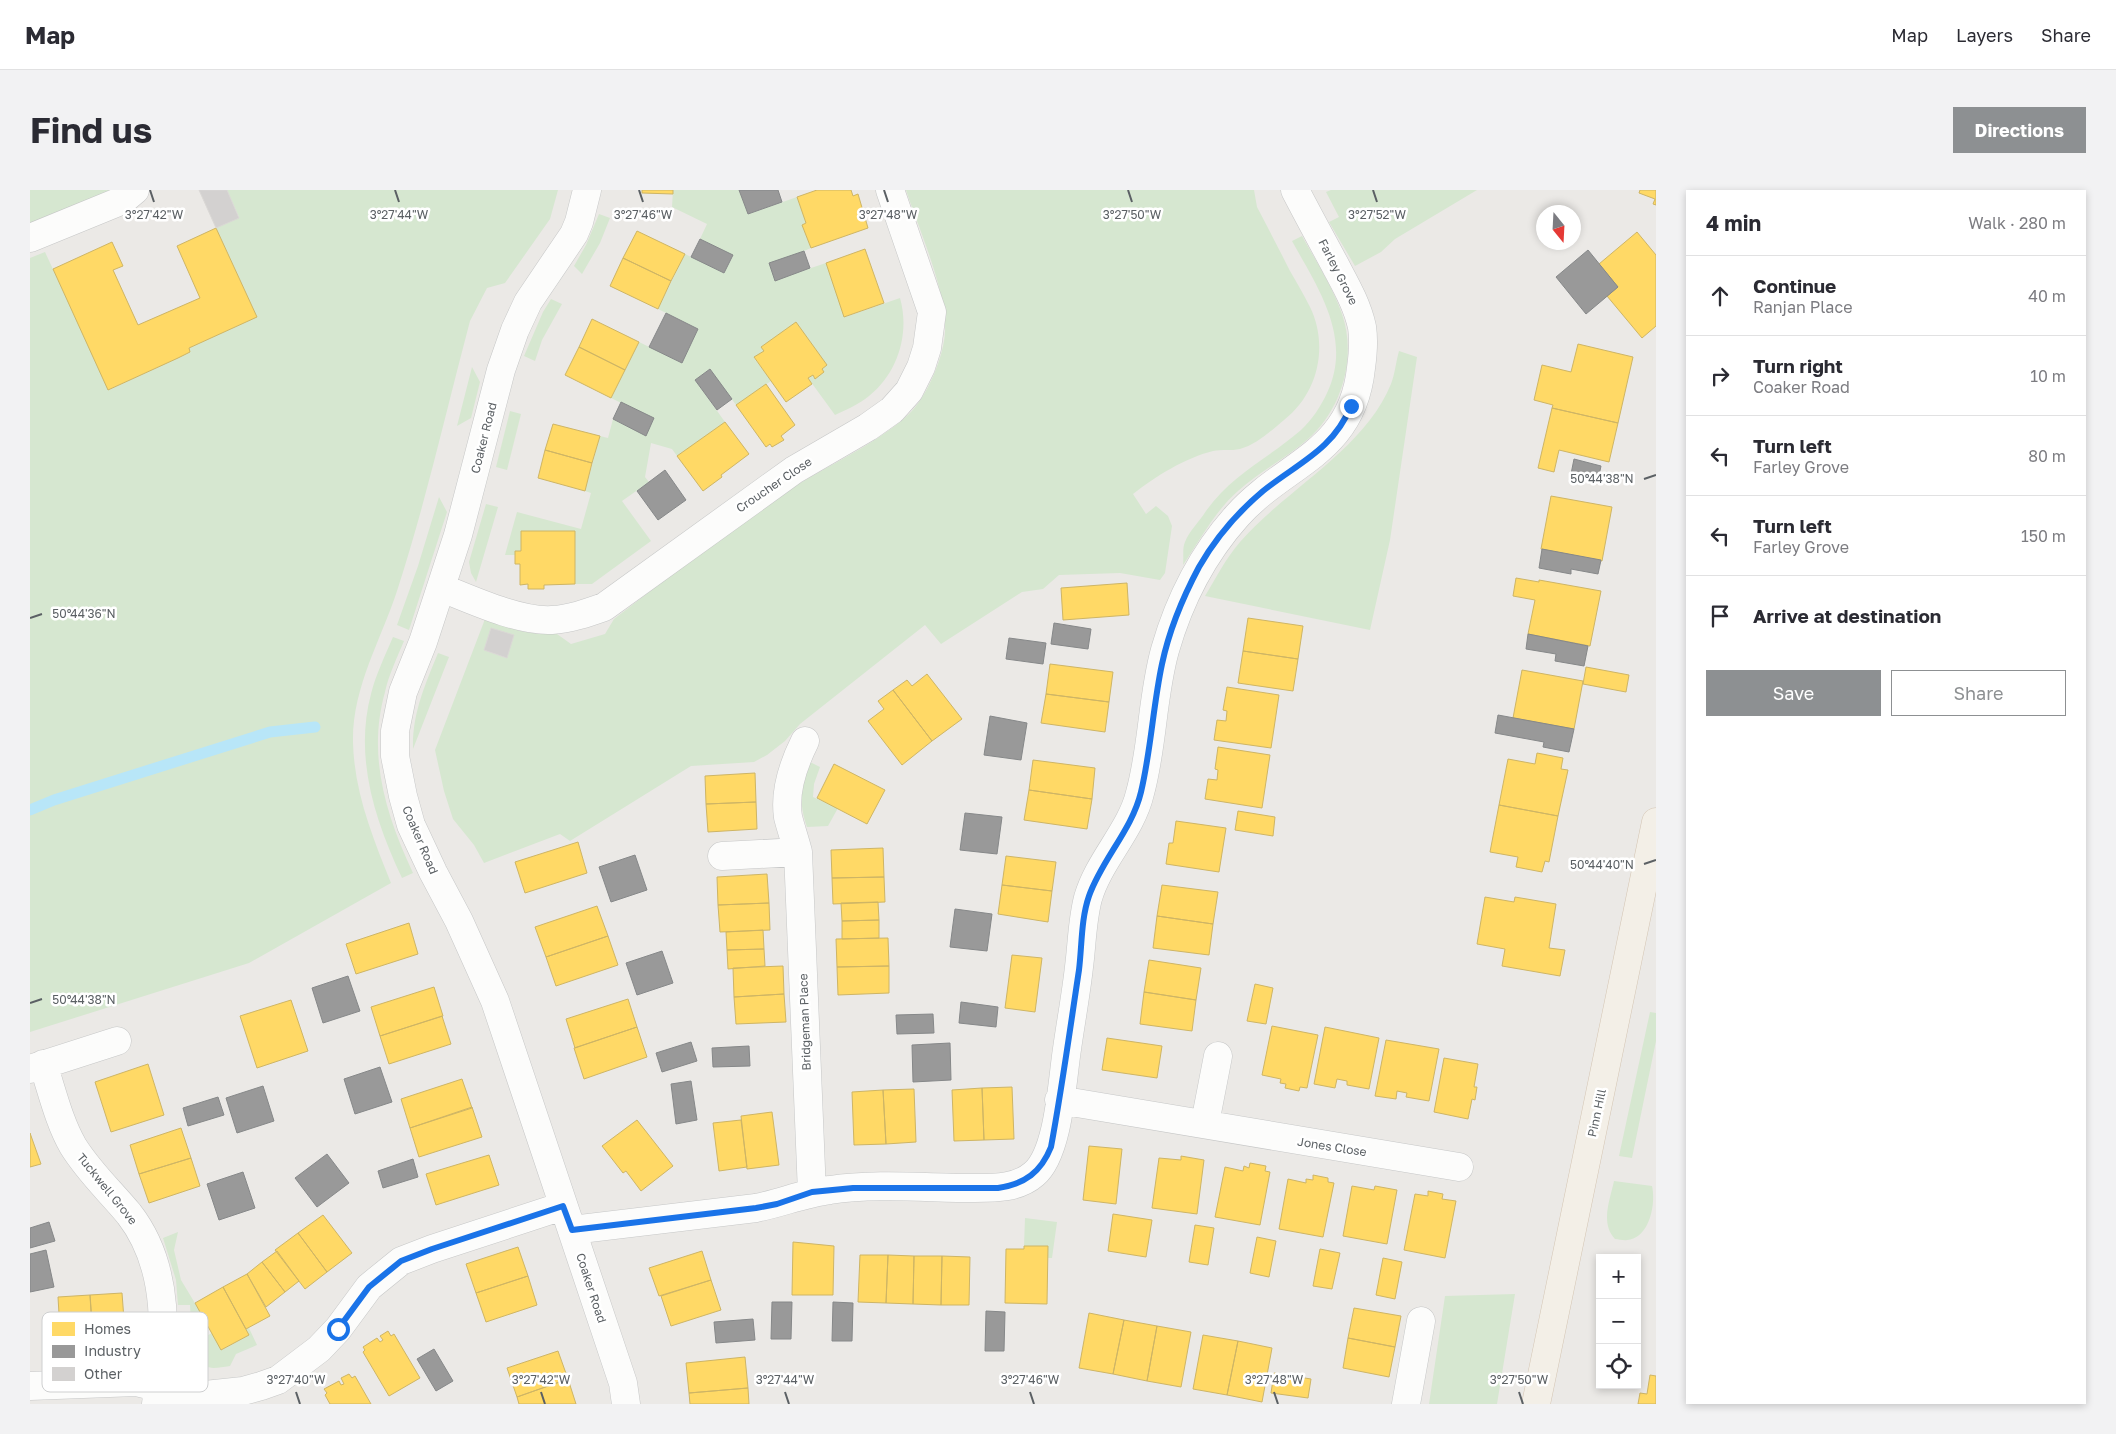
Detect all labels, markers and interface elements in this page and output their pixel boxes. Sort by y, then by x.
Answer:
text: Map [25,20,75,49]
text: Map [1891,24,1928,46]
text: Layers [1956,24,2013,46]
text: Share [2041,24,2091,46]
button: Directions [1953,107,2086,153]
text: Find us [30,109,152,151]
north arrow [1536,205,1581,250]
text: 3°27'42"W [125,207,184,222]
text: 3°27'44"W [370,207,429,222]
text: 3°27'46"W [614,207,673,222]
text: 3°27'48"W [859,207,918,222]
text: 3°27'50"W [1103,207,1162,222]
text: 3°27'52"W [1348,207,1406,222]
text: 4 min [1706,210,1761,236]
text: Walk · 280 m [1968,213,2066,233]
street label: Farley Grove [1315,236,1361,307]
text: Continue [1753,274,1836,297]
icon: ahead [1706,282,1734,310]
text: 40 m [2028,286,2066,306]
text: Ranjan Place [1753,297,1852,317]
text: Turn right [1753,354,1843,377]
icon: right [1706,362,1734,390]
text: 10 m [2030,366,2066,386]
text: Coaker Road [1753,377,1850,397]
route end [1340,395,1363,418]
street label: Coaker Road [467,401,500,475]
text: Turn left [1753,434,1832,457]
icon: left [1706,442,1734,470]
text: 80 m [2028,446,2066,466]
street label: Croucher Close [733,454,814,515]
text: Farley Grove [1753,457,1849,477]
text: 50°44'38"N [1570,471,1634,486]
text: Turn left [1753,514,1832,537]
icon: left [1706,522,1734,550]
text: 150 m [2021,526,2066,546]
text: Farley Grove [1753,537,1849,557]
icon: arrive [1706,602,1734,630]
text: Arrive at destination [1753,604,1941,627]
text: 50°44'36"N [52,606,116,621]
button: Save [1706,670,1881,716]
button: Share [1891,670,2066,716]
street label: Coaker Road [399,803,442,876]
text: 50°44'40"N [1570,857,1634,872]
street label: Bridgeman Place [795,973,814,1071]
text: 50°44'38"N [52,992,116,1007]
street label: Pinn Hill [1584,1087,1609,1138]
street label: Jones Close [1296,1134,1368,1159]
street label: Tuckwell Grove [74,1150,141,1228]
street label: Coaker Road [573,1251,610,1325]
map controls [1596,1254,1641,1389]
button: + [1596,1254,1641,1299]
button: − [1596,1299,1641,1344]
legend [42,1312,208,1392]
route start [327,1318,350,1341]
text: Homes [84,1320,131,1337]
text: Industry [84,1342,141,1359]
button: locate [1596,1344,1641,1389]
text: Other [84,1365,123,1382]
text: 3°27'40"W [267,1372,326,1387]
text: 3°27'42"W [512,1372,571,1387]
text: 3°27'44"W [756,1372,815,1387]
text: 3°27'46"W [1001,1372,1060,1387]
text: 3°27'48"W [1245,1372,1304,1387]
text: 3°27'50"W [1490,1372,1549,1387]

